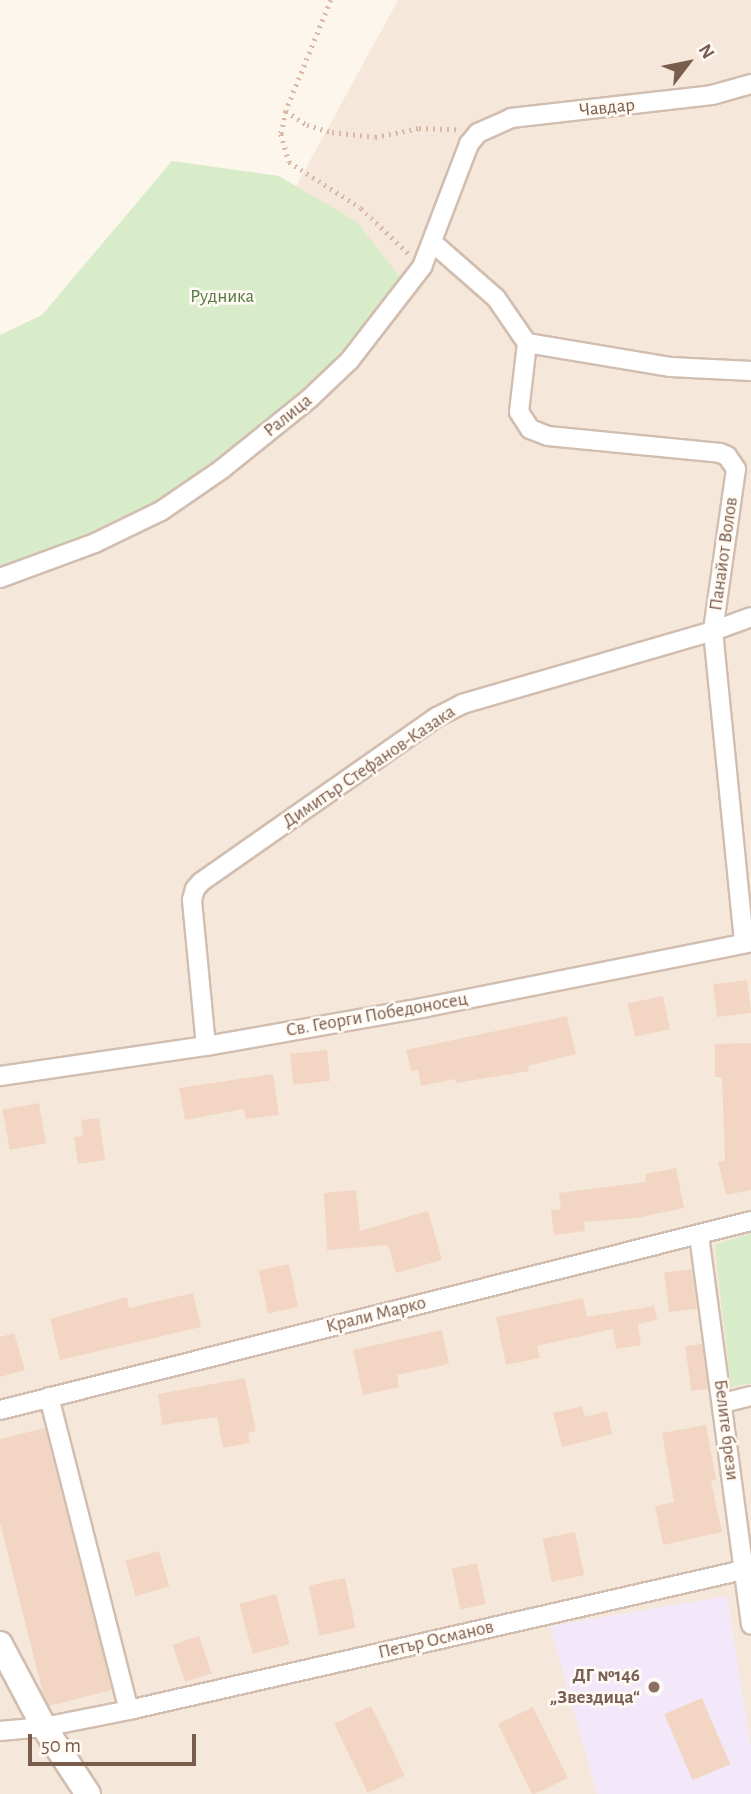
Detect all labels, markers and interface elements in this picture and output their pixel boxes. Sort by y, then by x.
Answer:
north arrow [653,28,723,98]
text: N [695,41,718,62]
street label: Чавдар [578,94,636,122]
park label: Рудника [190,286,254,308]
street label: Ралица [259,390,317,442]
street label: Панайот Волов [705,496,743,612]
street label: Димитър Стефанов-Казака [278,701,460,833]
street label: Св. Георги Победоносец [284,988,470,1042]
street label: Крали Марко [324,1292,428,1338]
street label: Белите брези [708,1378,744,1482]
street label: Петър Османов [376,1616,496,1664]
place label: ДГ №146 „Звездица“ [550,1665,640,1709]
marker: ДГ №146 „Звездица“ [646,1679,662,1695]
scale bar [32,1720,200,1764]
text: 50 m [41,1735,81,1756]

